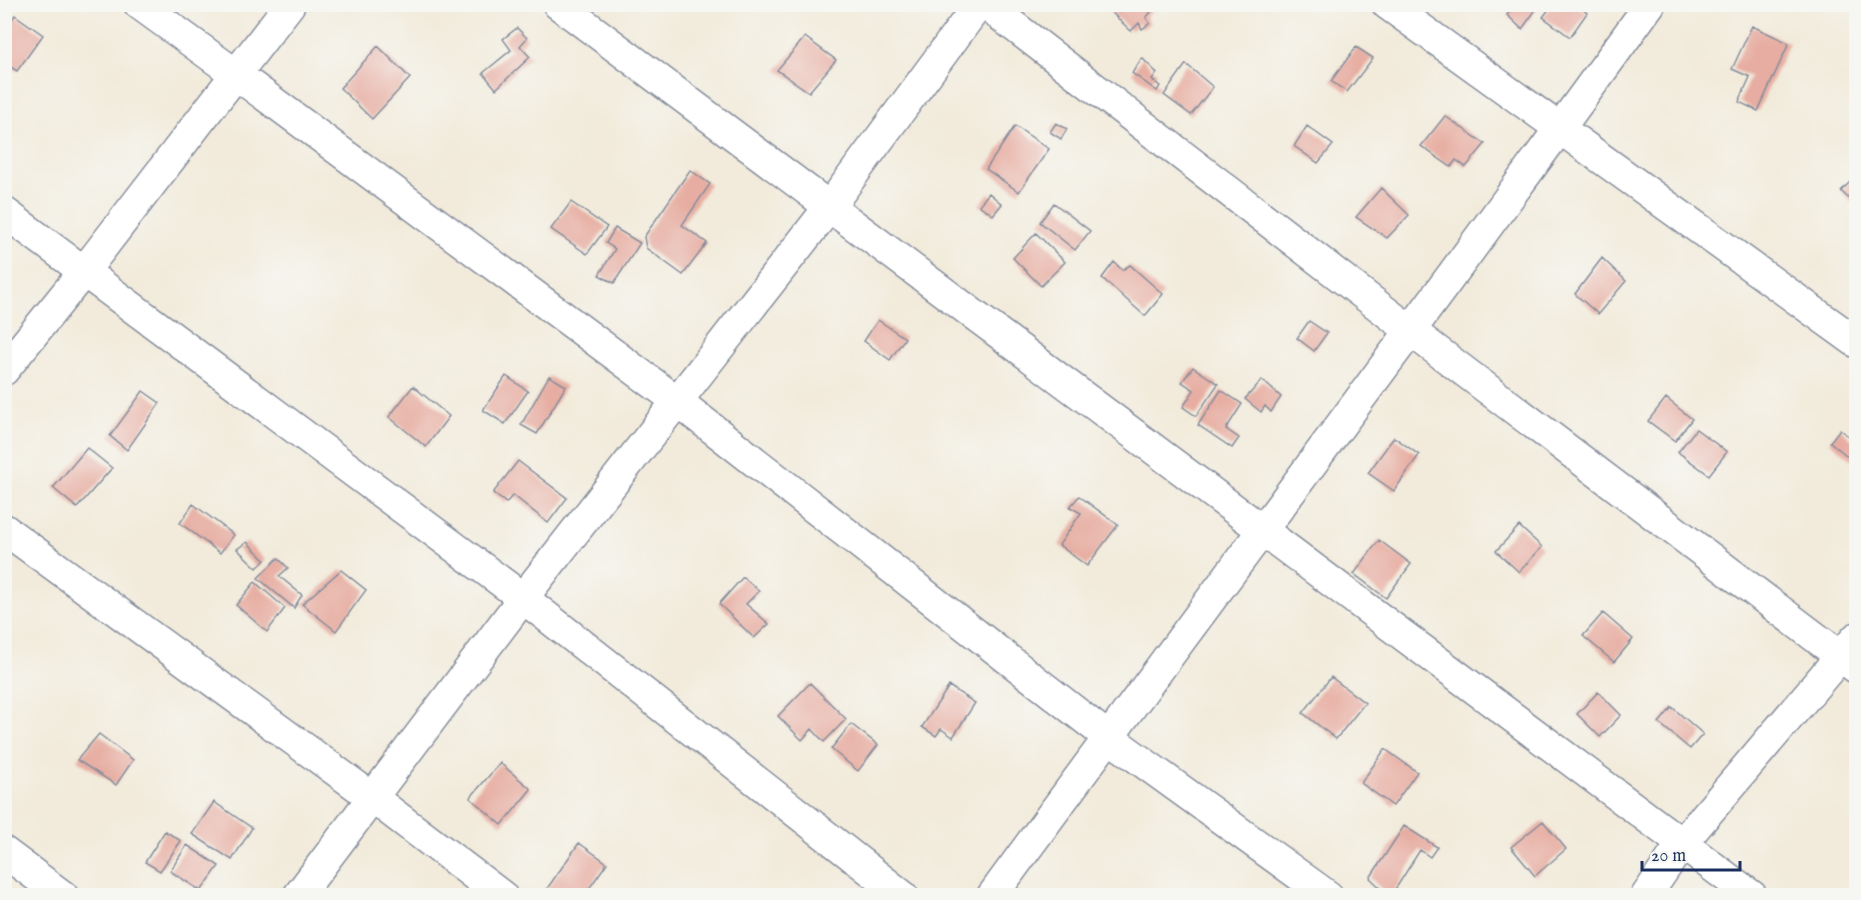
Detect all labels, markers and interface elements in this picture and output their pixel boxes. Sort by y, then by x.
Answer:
scale bar [1642,834,1740,872]
text: 20 m [1651,845,1686,868]

